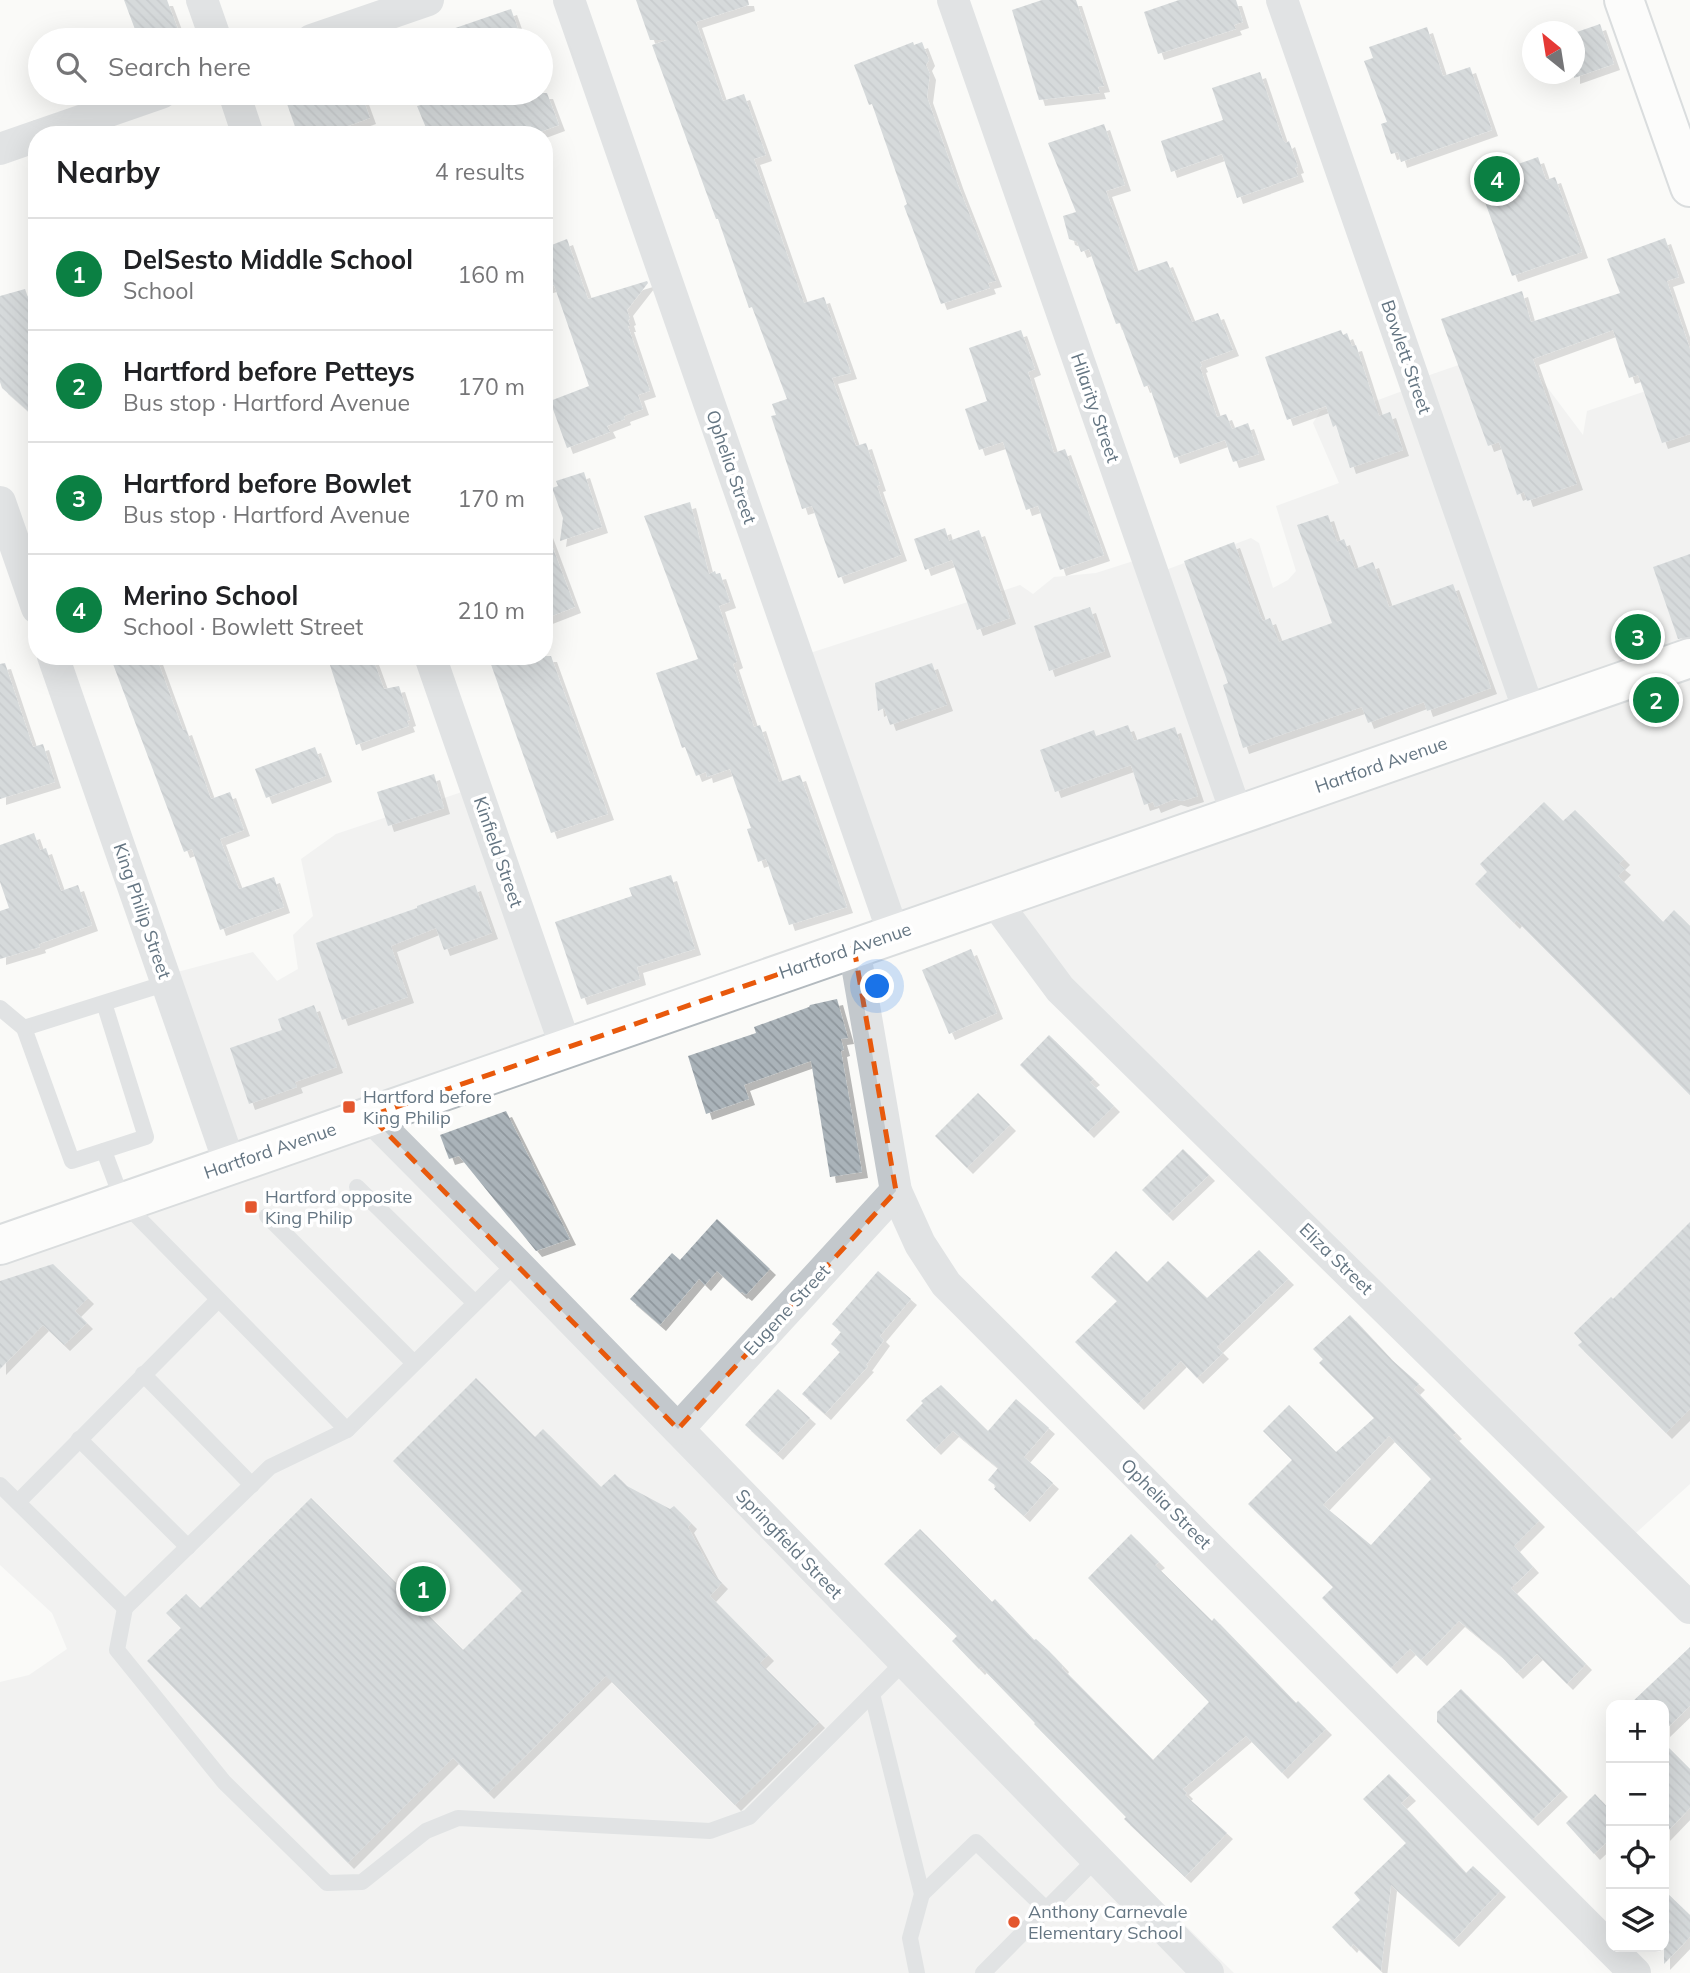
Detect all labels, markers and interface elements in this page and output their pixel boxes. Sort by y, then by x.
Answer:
north arrow [1522,21,1585,84]
search box [28,28,553,105]
icon: search [52,48,90,86]
text: Search here [108,50,251,83]
text: Nearby [56,153,160,191]
pin: 4 [1474,153,1520,205]
text: 4 results [435,157,525,186]
text: DelSesto Middle School [123,243,413,276]
text: 1 [72,260,86,289]
text: 160 m [457,260,525,289]
text: School [123,276,194,305]
street label: Bowlett Street [1376,297,1437,417]
street label: Hilarity Street [1066,350,1125,466]
text: Hartford before Petteys [123,355,415,388]
text: 2 [72,372,86,401]
text: 170 m [457,372,525,401]
text: Bus stop · Hartford Avenue [123,388,410,417]
street label: Ophelia Street [701,407,762,527]
text: Hartford before Bowlet [123,467,411,500]
text: 3 [72,484,86,513]
text: 170 m [457,484,525,513]
text: Bus stop · Hartford Avenue [123,500,410,529]
text: Merino School [123,579,298,612]
text: 4 [72,596,86,625]
text: 210 m [457,596,525,625]
pin: 3 [1615,611,1661,663]
text: School · Bowlett Street [123,612,363,641]
pin: 2 [1633,674,1679,726]
street label: Hartford Avenue [1312,731,1450,798]
street label: Kinfield Street [469,793,528,910]
street label: King Philip Street [108,840,176,982]
street label: Hartford Avenue [776,917,914,984]
your location [860,969,894,1003]
place label: Hartford before King Philip [363,1085,492,1129]
marker: Hartford before King Philip [341,1099,357,1115]
street label: Hartford Avenue [201,1117,339,1184]
place label: Hartford opposite King Philip [265,1185,412,1229]
marker: Hartford opposite King Philip [243,1199,259,1215]
street label: Eliza Street [1295,1218,1378,1299]
street label: Eugene Street [739,1259,835,1360]
street label: Ophelia Street [1116,1453,1217,1554]
street label: Springfield Street [731,1484,848,1603]
pin: 1 [400,1563,446,1615]
map controls [1606,1700,1669,1952]
button: + [1606,1700,1669,1763]
button: − [1606,1763,1669,1826]
button: locate [1606,1826,1669,1889]
button: layers [1606,1889,1669,1952]
place label: Anthony Carnevale Elementary School [1028,1900,1187,1944]
marker: Anthony Carnevale Elementary School [1006,1914,1022,1930]

